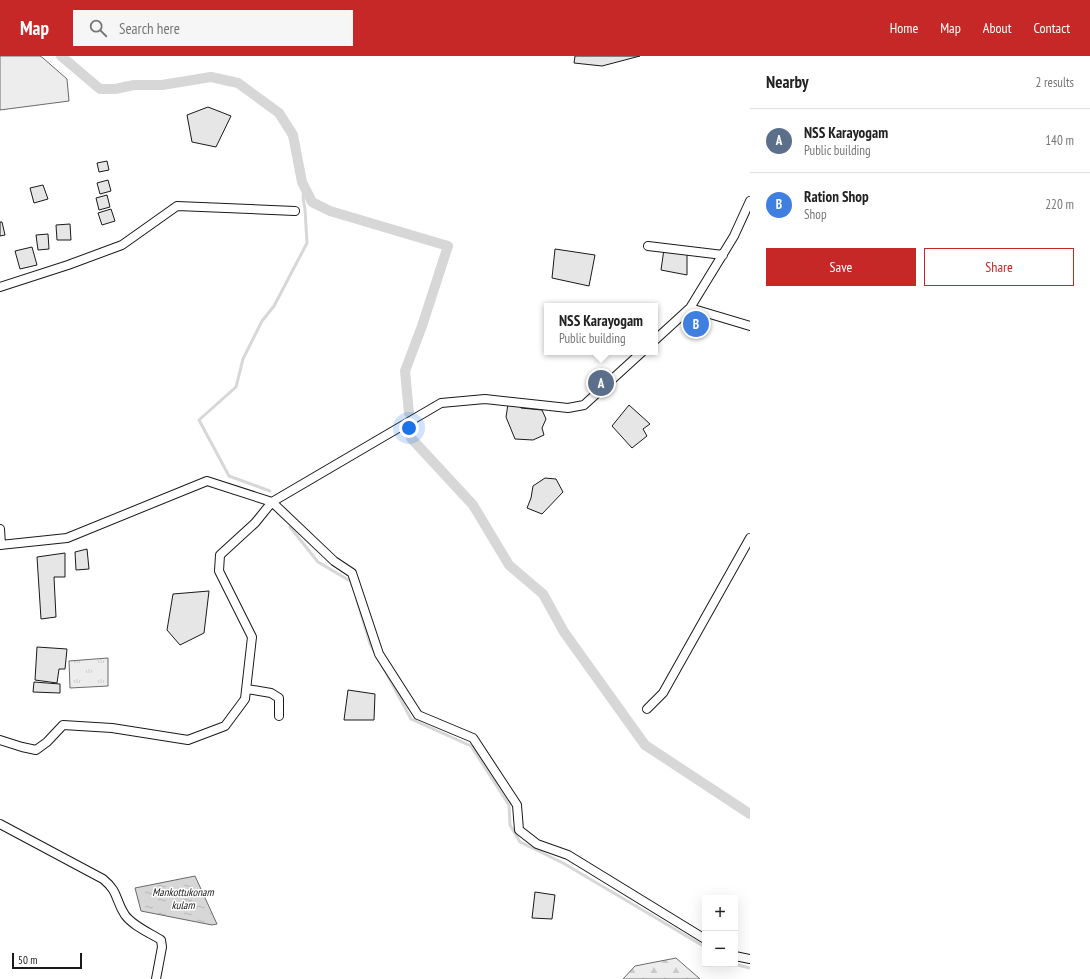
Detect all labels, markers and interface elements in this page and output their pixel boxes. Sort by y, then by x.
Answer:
search box [73,10,353,46]
text: Map [20,16,49,40]
icon: search [87,17,109,39]
text: Search here [119,19,180,38]
text: Home [890,19,918,37]
text: Map [940,19,961,37]
text: About [983,19,1012,37]
text: Contact [1034,19,1070,37]
text: Nearby [766,71,809,93]
text: 2 results [1035,74,1074,91]
text: NSS Karayogam [804,123,888,142]
text: A [776,132,782,149]
text: 140 m [1045,132,1074,149]
text: Public building [804,142,871,159]
text: Ration Shop [804,187,869,206]
text: B [776,196,782,213]
text: 220 m [1045,196,1074,213]
text: Shop [804,206,827,223]
button: Save [766,248,916,286]
button: Share [924,248,1074,286]
popup [544,303,658,355]
pin: B [683,309,709,339]
text: NSS Karayogam [559,311,643,330]
text: Public building [559,330,626,347]
pin: A [588,368,614,398]
your location [399,418,419,438]
water label: Mankottukonam kulam [152,885,214,912]
map controls [702,895,738,967]
button: + [702,895,738,931]
button: − [702,931,738,967]
scale bar [12,951,82,970]
text: 50 m [18,953,37,967]

